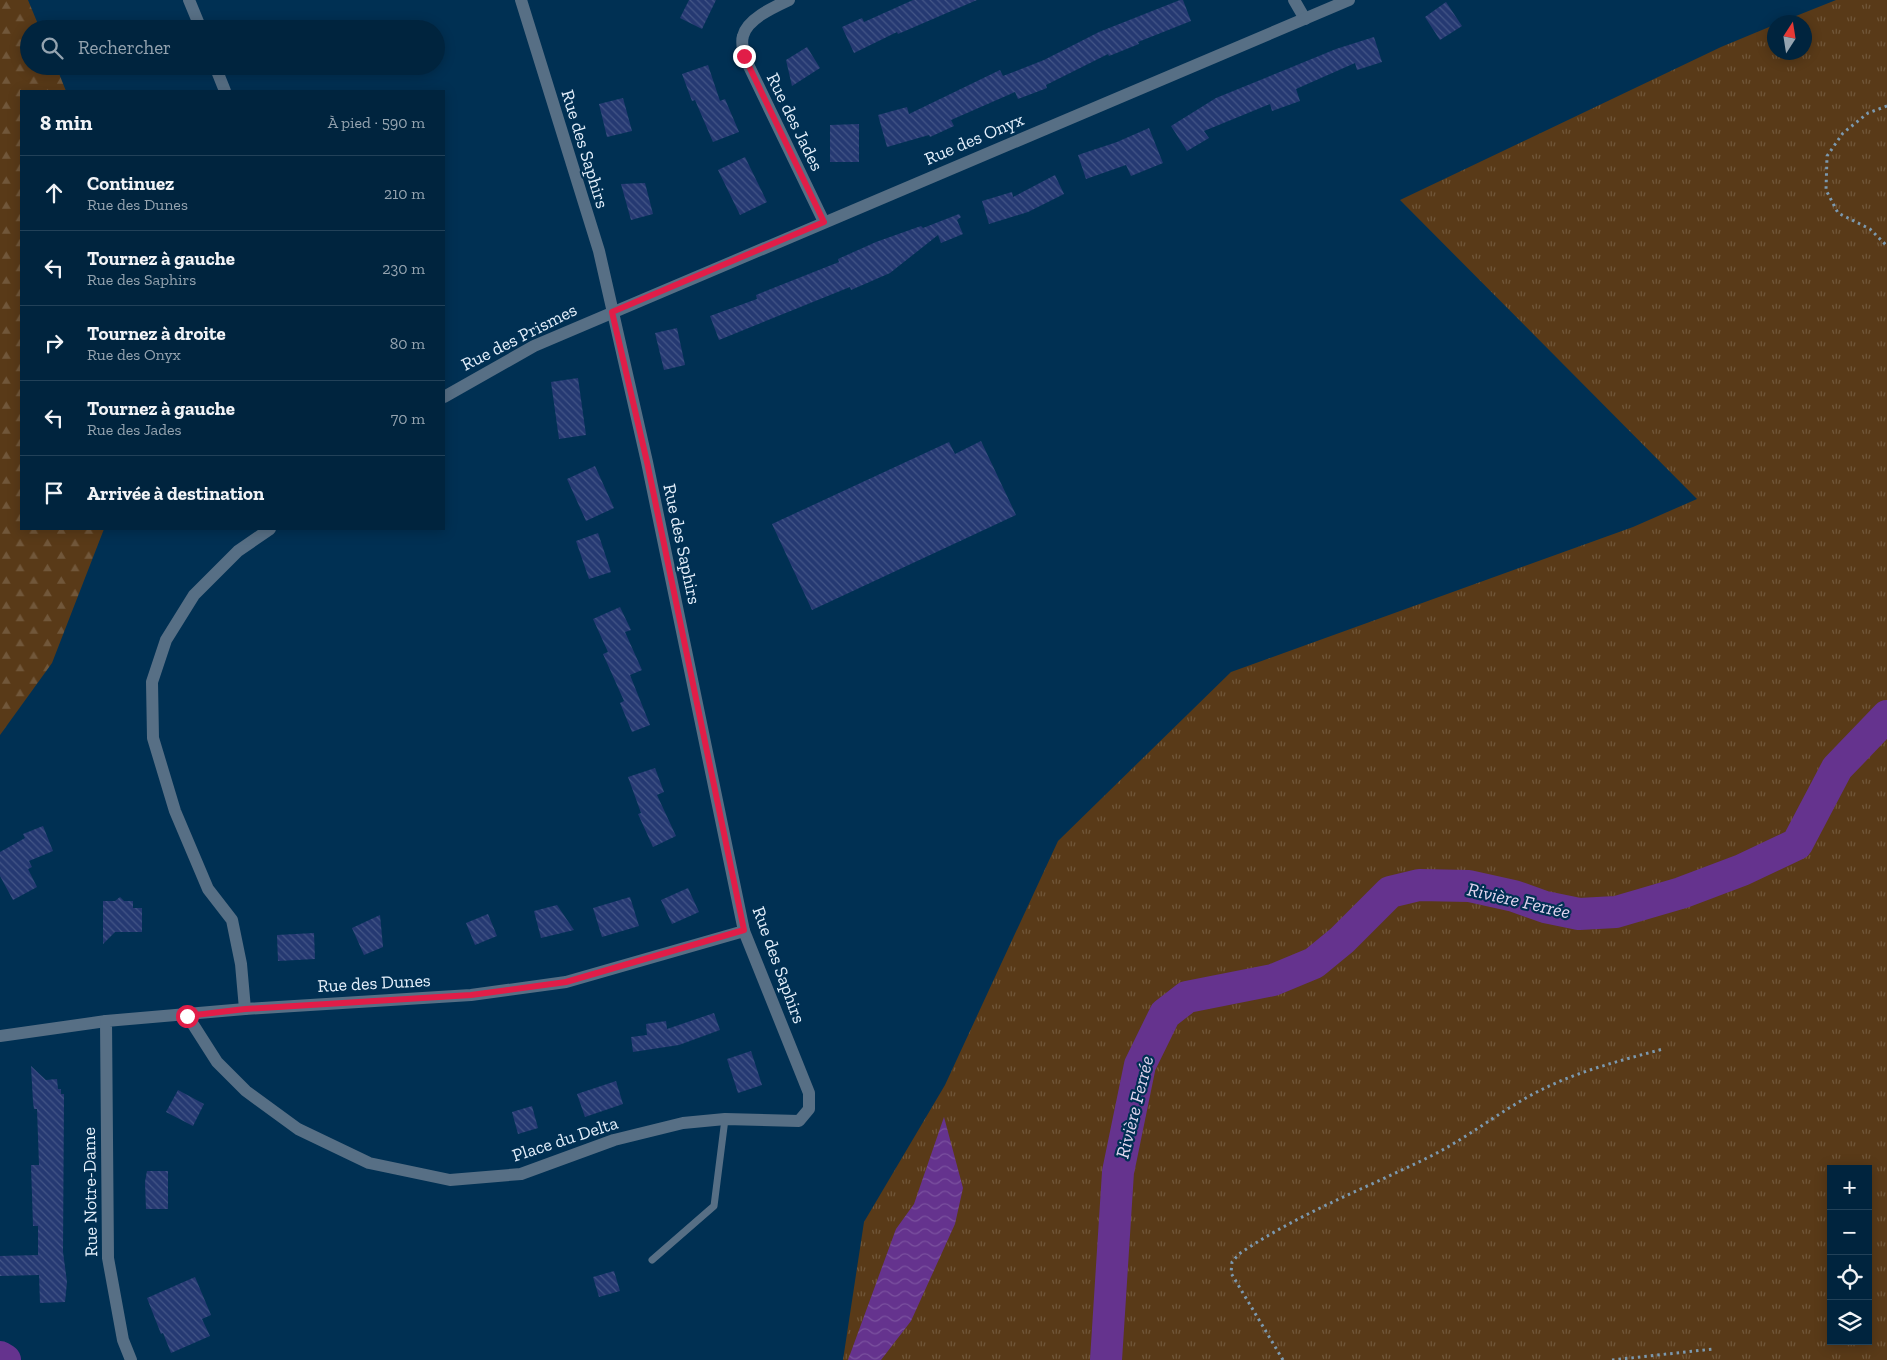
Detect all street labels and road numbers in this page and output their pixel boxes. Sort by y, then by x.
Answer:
street label: Rue des Jades [762,69,828,175]
street label: Rue des Saphirs [557,87,614,211]
street label: Rue des Onyx [921,108,1027,170]
street label: Rue des Prismes [458,298,581,376]
street label: Rue des Saphirs [658,482,706,606]
street label: Rue des Saphirs [748,904,810,1027]
street label: Rue des Dunes [317,969,431,997]
street label: Place du Delta [509,1111,621,1166]
street label: Rue Notre-Dame [78,1127,102,1257]

